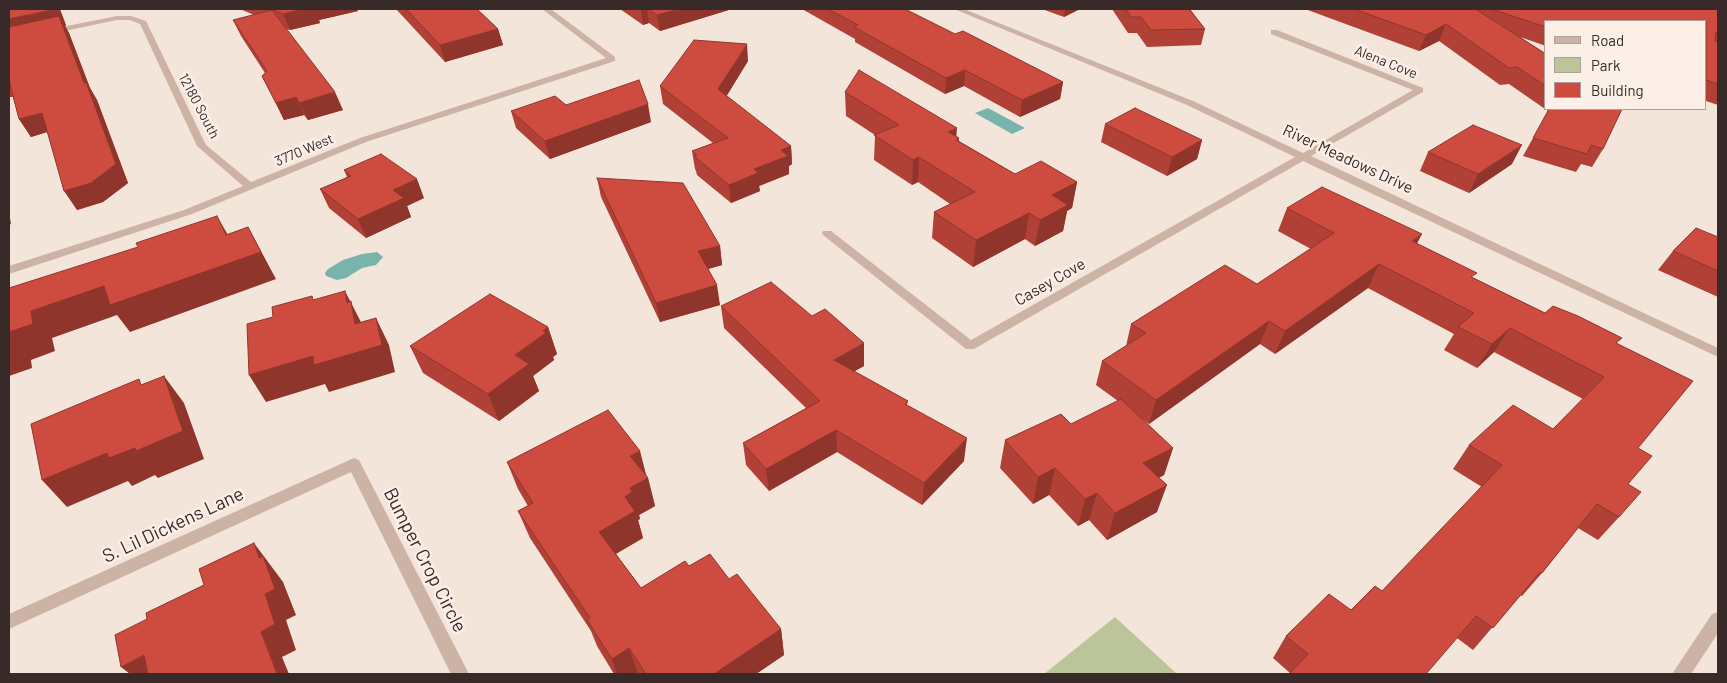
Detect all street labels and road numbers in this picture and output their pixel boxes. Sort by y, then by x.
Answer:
street label: Alena Cove [1352,42,1420,82]
street label: 12180 South [175,71,223,141]
street label: River Meadows Drive [1280,120,1416,198]
street label: 3770 West [272,130,336,170]
street label: Casey Cove [1011,254,1089,310]
street label: S. Lil Dickens Lane [99,482,247,568]
street label: Bumper Crop Circle [379,484,471,636]

